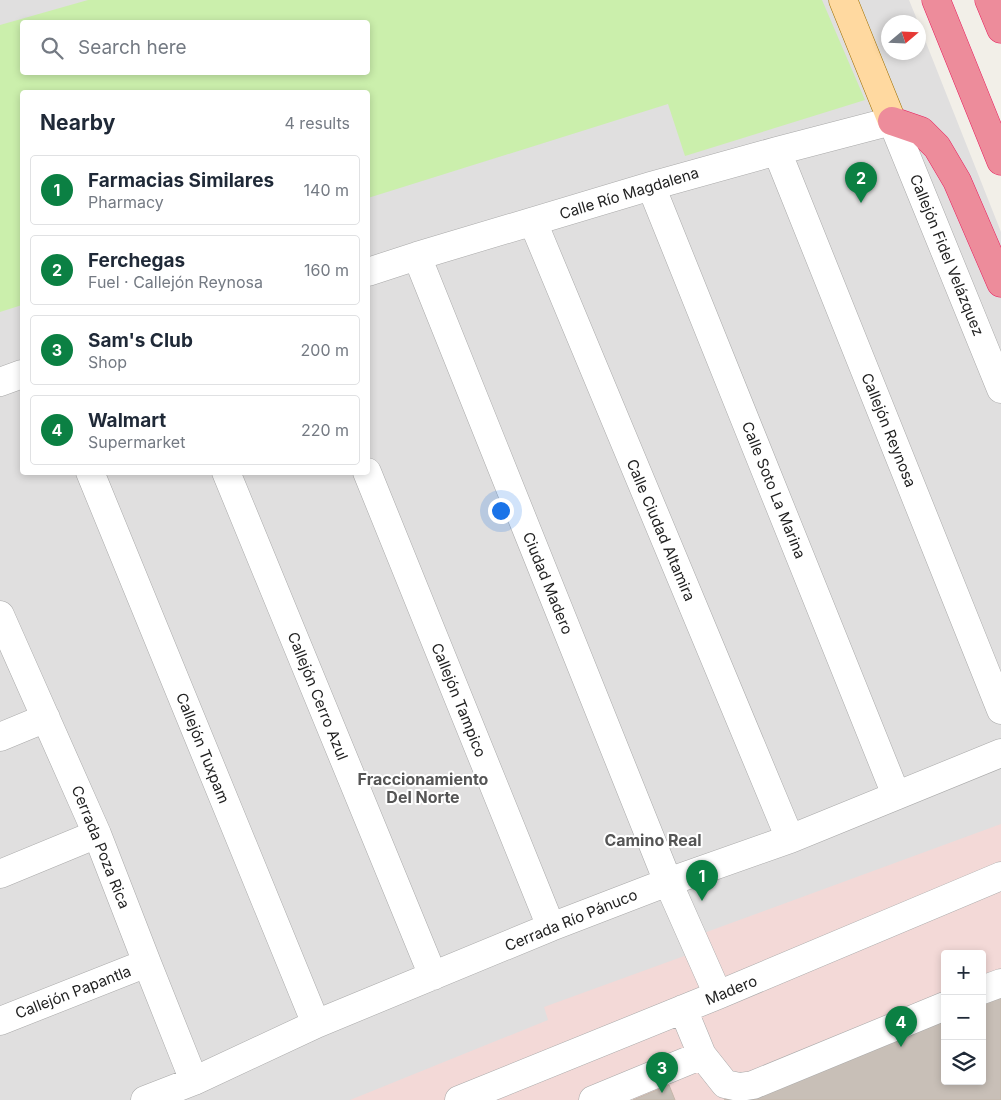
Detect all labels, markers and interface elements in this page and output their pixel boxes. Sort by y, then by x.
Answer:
north arrow [881,15,926,60]
search box [20,20,370,75]
icon: search [38,34,66,62]
text: Search here [78,36,187,59]
text: Nearby [40,110,115,135]
text: 4 results [285,113,350,133]
pin: 2 [845,162,877,203]
street label: Calle Río Magdalena [557,163,701,223]
text: Farmacias Similares [88,169,274,192]
street label: Callejón Fidel Velázquez [906,171,988,339]
text: 1 [54,180,60,200]
text: 140 m [304,180,349,200]
text: Pharmacy [88,192,164,212]
text: Ferchegas [88,249,185,272]
text: 2 [52,260,62,280]
text: 160 m [304,260,349,280]
text: Fuel · Callejón Reynosa [88,272,263,292]
text: Sam's Club [88,329,193,352]
text: 3 [52,340,62,360]
text: 200 m [301,340,349,360]
text: Shop [88,352,127,372]
street label: Callejón Reynosa [857,370,921,490]
text: Walmart [88,409,166,432]
street label: Calle Soto La Marina [738,419,810,561]
text: 4 [52,420,62,440]
text: 220 m [301,420,349,440]
text: Supermarket [88,432,185,452]
street label: Calle Ciudad Altamira [622,456,700,604]
your location [488,498,514,524]
street label: Ciudad Madero [519,529,577,637]
street label: Callejón Cerro Azul [284,629,352,763]
street label: Callejón Tampico [427,640,491,760]
street label: Callejón Tuxpam [172,690,234,806]
district label: Fraccionamiento Del Norte [358,769,489,807]
street label: Cerrada Poza Rica [68,783,134,911]
district label: Camino Real [604,830,702,850]
pin: 1 [686,860,718,901]
street label: Cerrada Río Pánuco [502,885,640,955]
map controls [941,950,986,1085]
button: + [941,950,986,995]
street label: Callejón Papantla [12,961,134,1023]
street label: Madero [702,971,760,1009]
button: − [941,995,986,1040]
pin: 4 [885,1006,917,1047]
button: layers [941,1040,986,1085]
pin: 3 [646,1052,678,1093]

